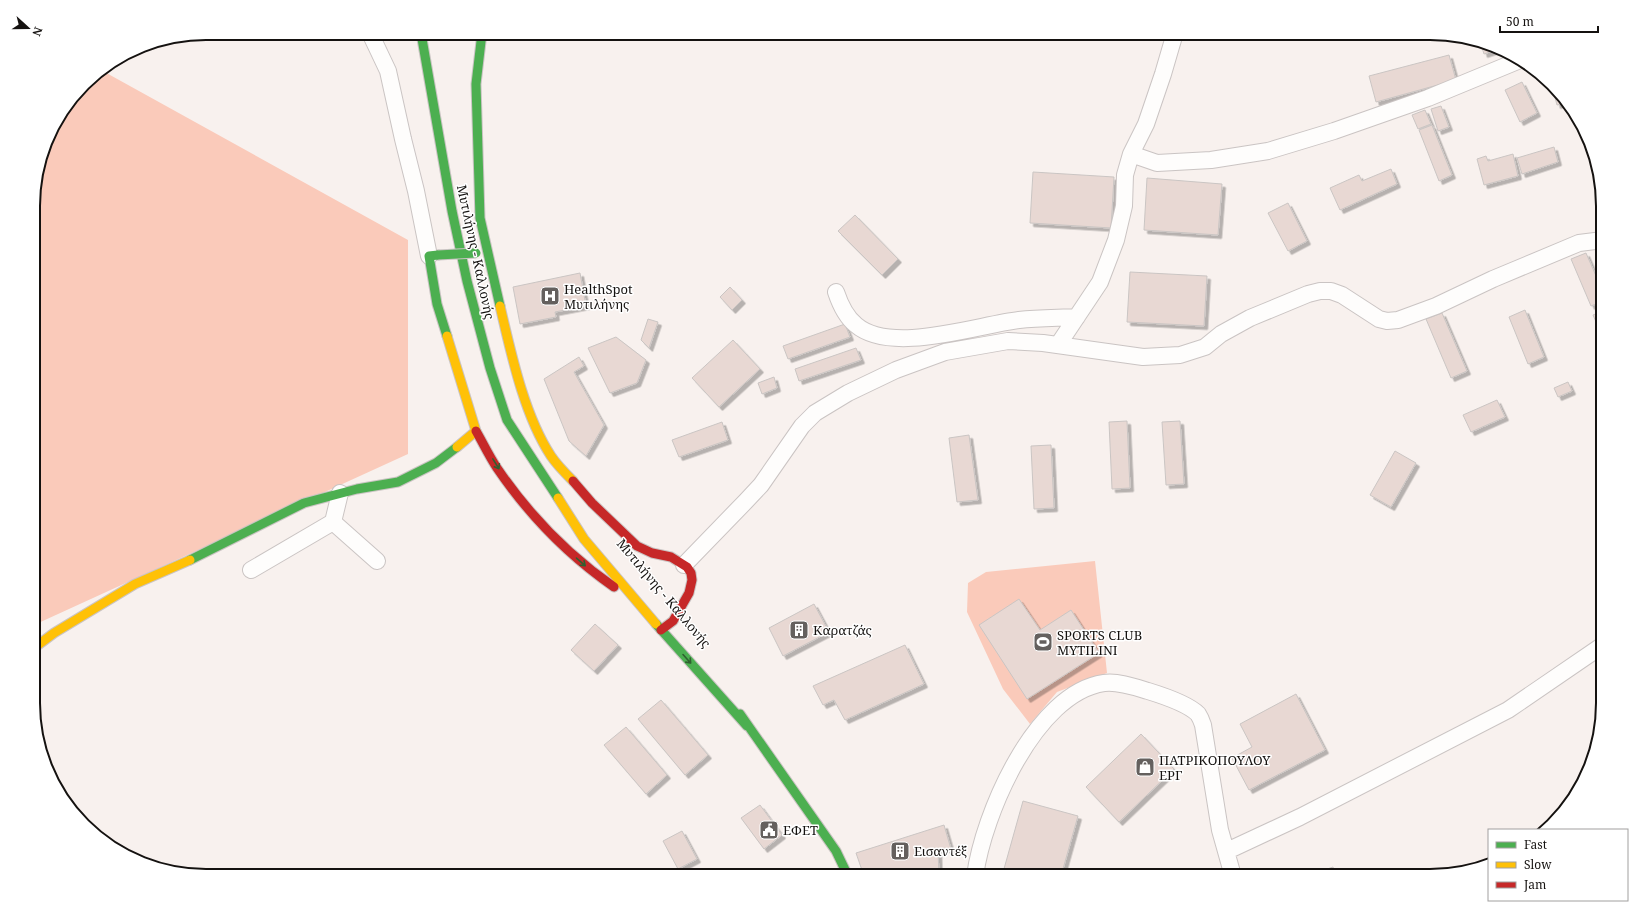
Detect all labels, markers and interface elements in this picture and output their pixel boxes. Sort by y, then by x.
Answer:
north arrow [8,8,48,48]
scale bar [1500,8,1598,34]
text: 50 m [1506,13,1534,30]
text: N [29,25,46,39]
street label: Μυτιλήνης - Καλλονής [453,183,499,321]
place label: HealthSpot Μυτιλήνης [564,280,633,313]
hospital icon: HealthSpot Μυτιλήνης [539,285,561,307]
one-way arrow [492,458,500,470]
street label: Μυτιλήνης - Καλλονής [613,535,715,651]
one-way arrow [575,558,586,567]
building icon: Καρατζάς [788,619,810,641]
place label: Καρατζάς [813,621,872,639]
place label: SPORTS CLUB MYTILINI [1057,626,1142,659]
sports icon: SPORTS CLUB MYTILINI [1032,631,1054,653]
one-way arrow [683,654,692,664]
place label: ΠΑΤΡΙΚΟΠΟΥΛΟΥ ΕΡΓ [1159,751,1271,784]
shop icon: ΠΑΤΡΙΚΟΠΟΥΛΟΥ ΕΡΓ [1134,756,1156,778]
public building icon: ΕΦΕΤ [758,819,780,841]
place label: ΕΦΕΤ [783,821,818,839]
legend [1488,829,1628,901]
text: Fast [1524,836,1547,853]
building icon: Εισαντέξ [889,840,911,862]
place label: Εισαντέξ [914,842,967,860]
text: Slow [1524,856,1552,873]
text: Jam [1523,876,1546,893]

